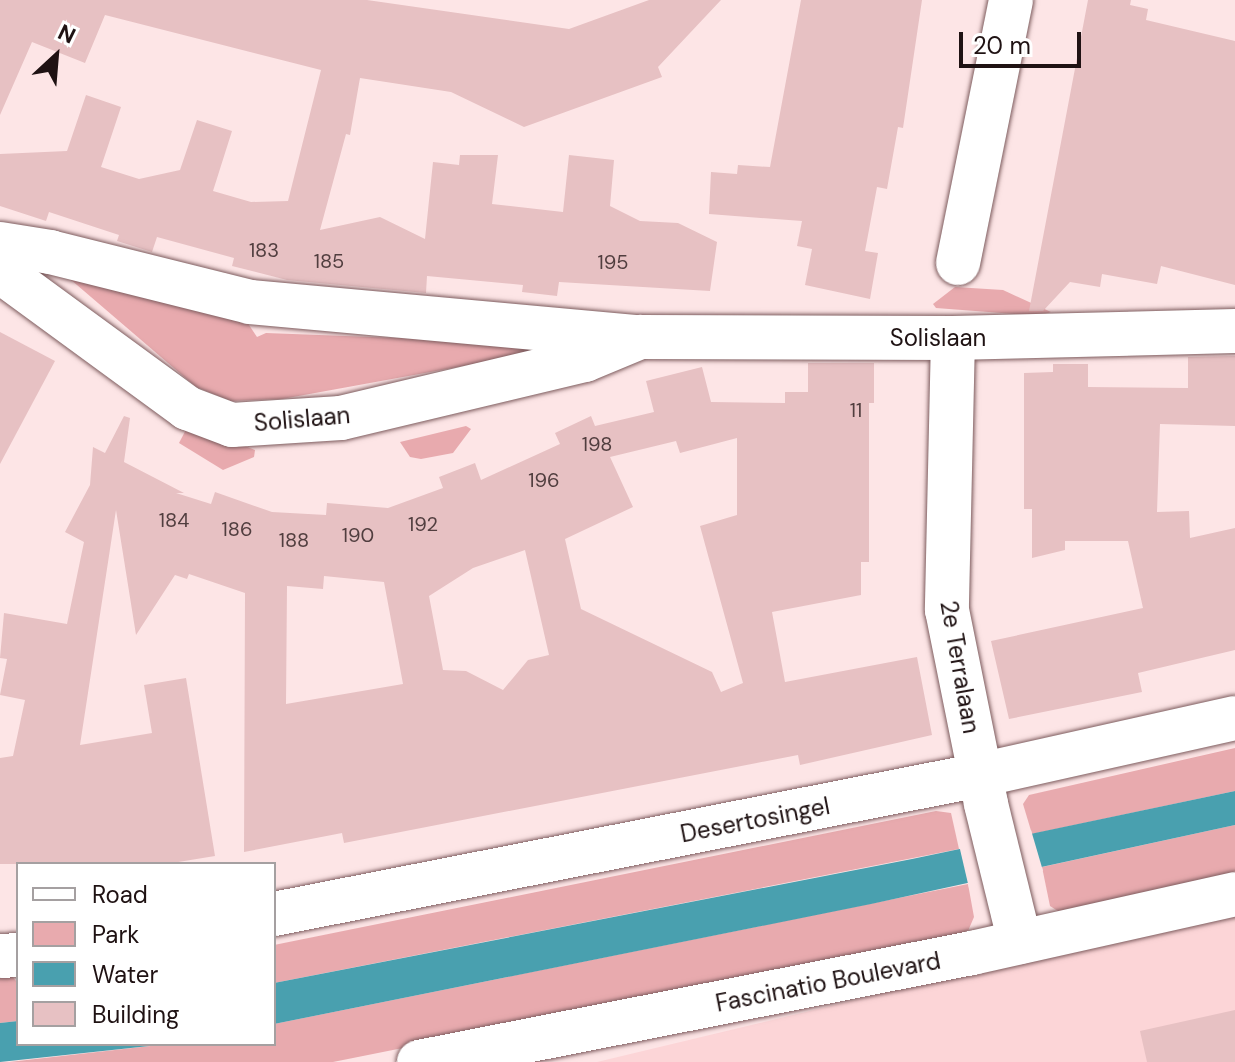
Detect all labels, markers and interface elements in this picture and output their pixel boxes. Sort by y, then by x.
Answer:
north arrow [16,16,96,96]
scale bar [963,16,1085,66]
text: N [53,17,80,51]
text: 20 m [973,30,1031,61]
house number: 183 [249,238,279,262]
house number: 185 [314,249,344,273]
house number: 195 [598,250,628,274]
street label: Solislaan [890,324,986,352]
house number: 11 [850,398,862,422]
street label: Solislaan [253,400,351,438]
house number: 198 [582,432,612,456]
house number: 196 [528,468,560,492]
house number: 184 [159,508,189,532]
house number: 192 [408,512,438,536]
house number: 186 [222,517,252,541]
house number: 190 [342,523,374,547]
house number: 188 [279,528,309,552]
street label: 2e Terralaan [934,598,986,736]
street label: Desertosingel [678,791,832,849]
legend [16,862,276,1046]
text: Road [92,879,148,910]
text: Park [92,919,139,950]
street label: Fascinatio Boulevard [713,946,943,1018]
text: Water [92,959,158,990]
text: Building [92,999,179,1030]

